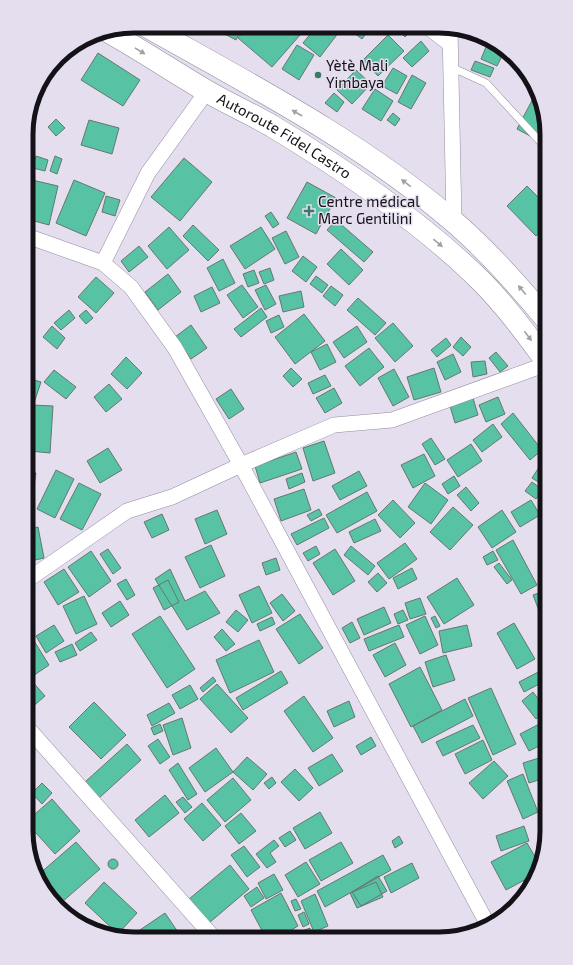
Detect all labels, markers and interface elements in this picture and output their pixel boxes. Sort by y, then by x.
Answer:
one-way arrow [134,48,146,55]
place label: Yètè Mali Yimbaya [326,56,388,91]
marker: Yètè Mali Yimbaya [313,70,323,80]
street label: Autoroute Fidel Castro [214,89,355,182]
one-way arrow [291,109,303,116]
one-way arrow [400,179,411,187]
place label: Centre médical Marc Gentilini [318,192,420,227]
marker: Centre médical Marc Gentilini [303,205,315,217]
one-way arrow [432,238,443,247]
one-way arrow [517,285,526,295]
one-way arrow [523,331,531,341]

